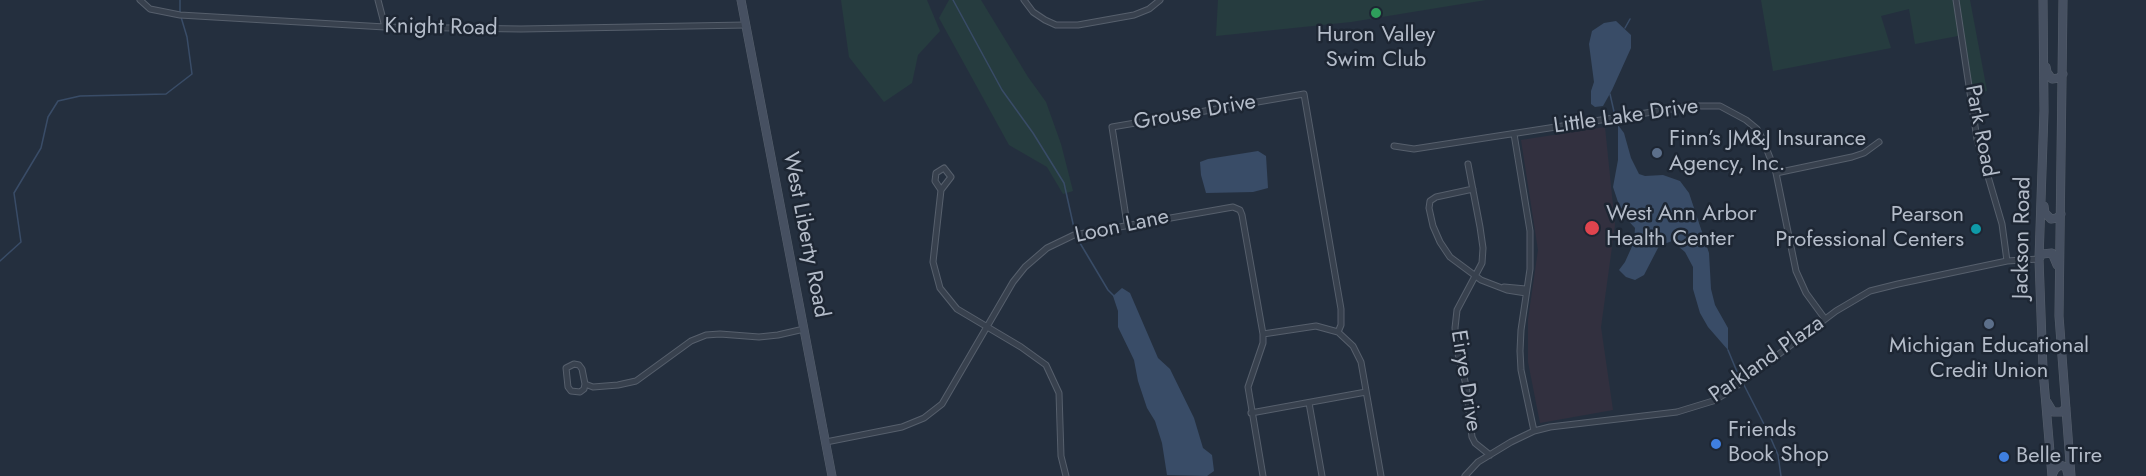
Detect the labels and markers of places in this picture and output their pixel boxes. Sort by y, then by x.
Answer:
marker: Huron Valley Swim Club [1369,6,1383,20]
place label: Huron Valley Swim Club [1317,23,1435,74]
place label: Finn’s JM&J Insurance Agency, Inc. [1669,127,1866,178]
marker: Finn’s JM&J Insurance Agency, Inc. [1650,146,1664,160]
place label: West Ann Arbor Health Center [1606,202,1756,254]
place label: Pearson Professional Centers [1775,203,1964,254]
marker: West Ann Arbor Health Center [1583,219,1601,237]
marker: Pearson Professional Centers [1969,222,1983,236]
marker: Michigan Educational Credit Union [1982,317,1996,331]
place label: Michigan Educational Credit Union [1889,334,2089,386]
place label: Friends Book Shop [1728,418,1829,470]
marker: Friends Book Shop [1709,437,1723,451]
place label: Belle Tire [2016,444,2102,470]
marker: Belle Tire [1997,450,2011,464]

